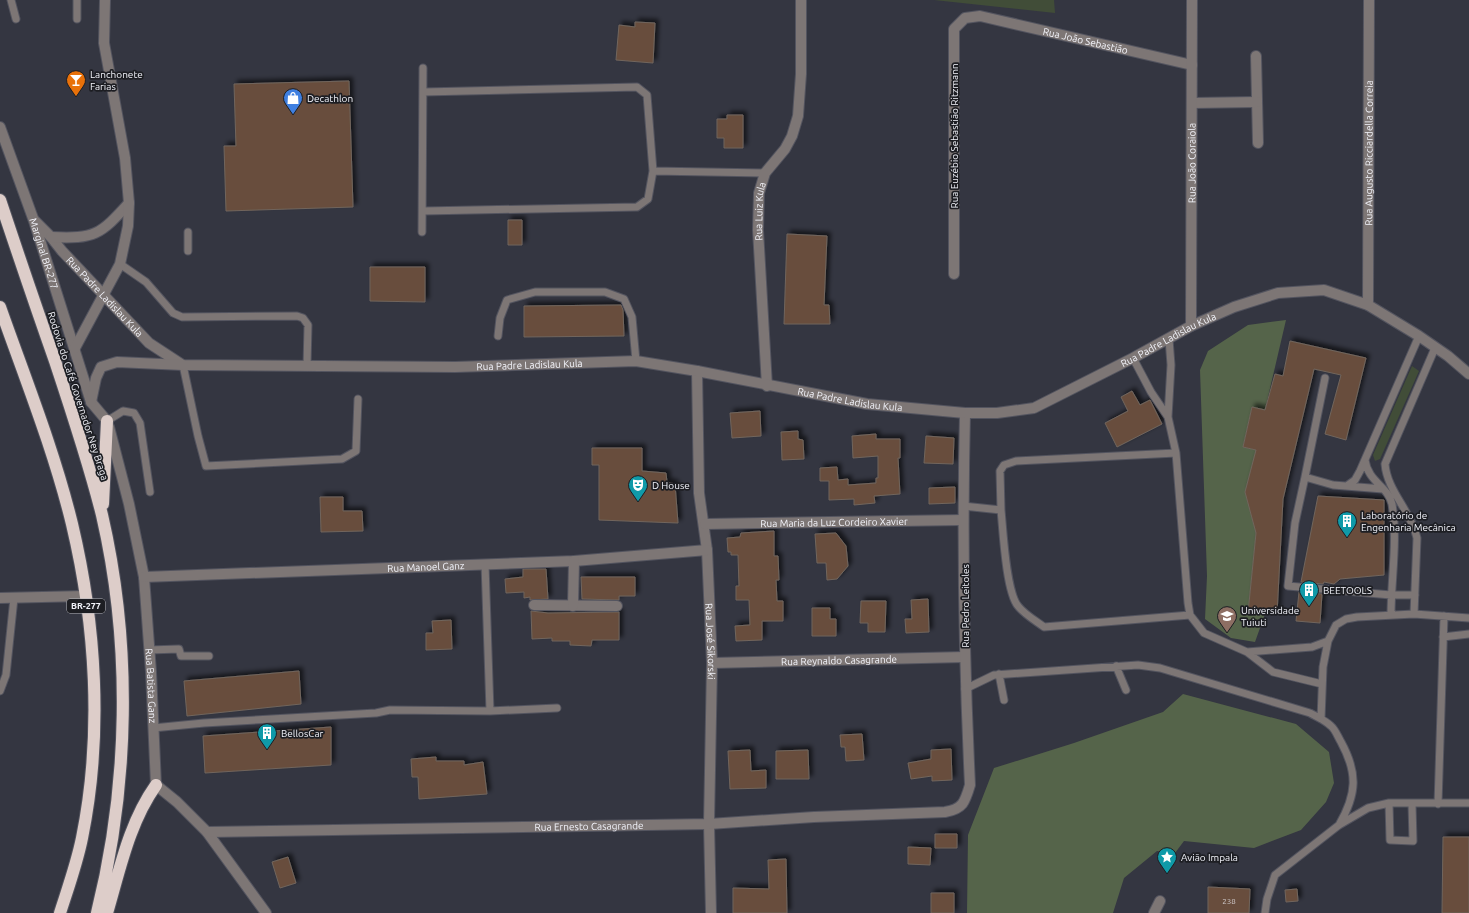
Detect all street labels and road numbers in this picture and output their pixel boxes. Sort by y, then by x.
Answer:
street label: Rua João Sebastião [1042,25,1129,56]
street label: Rua Euzébio Sebastião Ritzmann [949,63,960,209]
street label: Rua Augusto Ricciardella Correia [1363,80,1374,226]
street label: Rua João Coraiola [1186,123,1197,203]
street label: Rua Luiz Kula [752,181,768,241]
street label: Marginal BR-277 [28,217,61,290]
street label: Rua Padre Ladislau Kula [65,254,145,339]
street label: Rodovia do Café Governador Ney Braga [45,310,111,482]
street label: Rua Padre Ladislau Kula [1119,310,1218,369]
street label: Rua Padre Ladislau Kula [476,357,583,372]
street label: Rua Padre Ladislau Kula [797,385,903,413]
street label: Rua Maria da Luz Cordeiro Xavier [760,515,908,529]
street label: Rua Manoel Ganz [387,560,465,573]
street label: Rua Pedro Leitoles [960,564,971,648]
road number: BR-277 [67,599,105,613]
street label: Rua José Sikorski [704,603,718,680]
street label: Rua Batista Ganz [144,648,159,724]
street label: Rua Reynaldo Casagrande [781,653,897,667]
street label: Rua Ernesto Casagrande [534,820,644,832]

